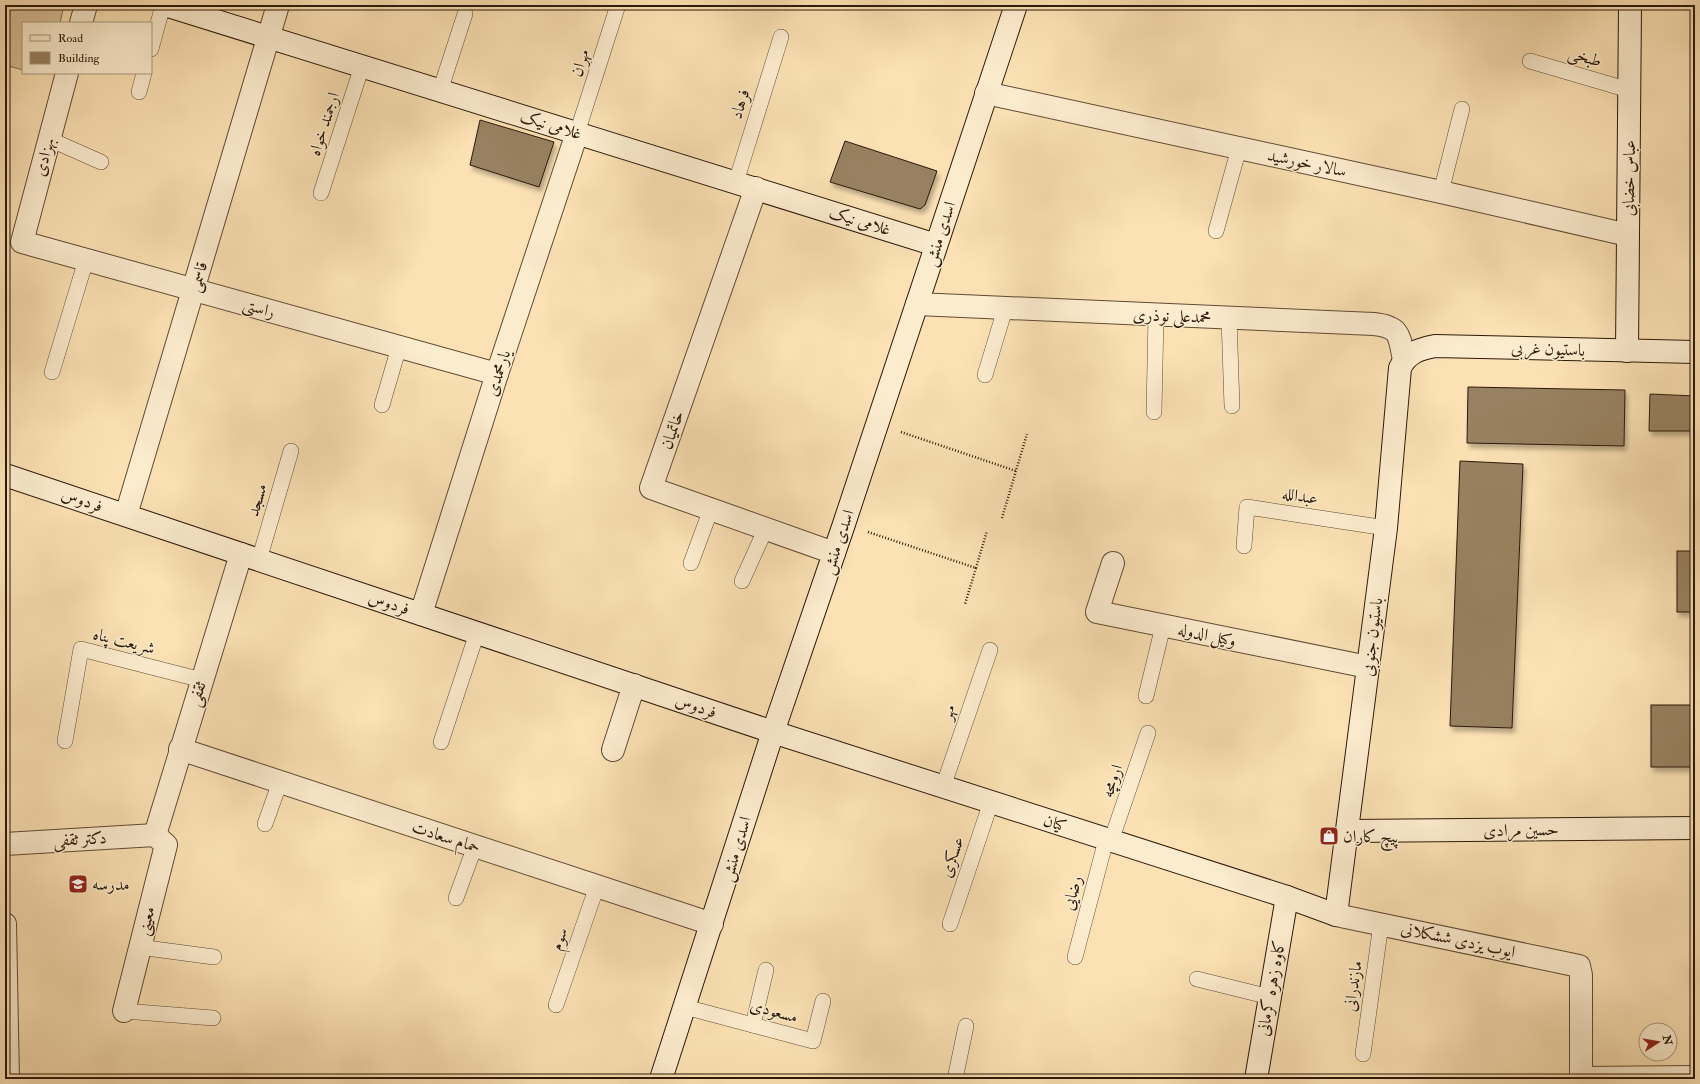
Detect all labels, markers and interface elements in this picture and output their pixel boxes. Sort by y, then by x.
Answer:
legend [22,22,152,74]
text: Road [58,31,83,46]
street label: طبخی [1565,42,1604,73]
street label: مهران [566,46,595,80]
text: Building [58,51,101,66]
street label: فرهاد [726,87,754,121]
street label: ارجمند خواه [304,89,344,158]
street label: غلامی نیک [518,106,584,144]
street label: بهزادی [29,135,59,179]
street label: عباس خضابی [1618,140,1642,216]
street label: سالار خورشید [1265,144,1349,182]
street label: اسدی منش [920,199,961,269]
street label: غلامی نیک [827,202,893,240]
street label: قاسمی [184,259,213,295]
street label: راستی [240,293,278,324]
street label: محمدعلی نوذری [1132,304,1212,330]
street label: باستیون غربی [1510,337,1586,363]
street label: یارمحمدی [481,347,516,399]
street label: خاتمیان [656,408,688,452]
street label: مسجد [242,481,272,519]
street label: فردوس [59,483,105,517]
street label: عبدالله [1280,483,1320,509]
street label: اسدی منش [817,507,860,577]
street label: فردوس [366,586,412,620]
street label: باستیون جنوبی [1357,596,1389,678]
street label: وکیل الدوله [1176,619,1238,652]
street label: شریعت پناه [90,623,157,661]
street label: ثقفی [183,678,213,710]
street label: فردوس [673,689,719,723]
street label: مهر [935,701,961,724]
street label: ارومچه [1097,761,1129,801]
street label: کیان [1041,809,1069,837]
street label: اسدی منش [716,814,757,884]
street label: حمام سعادت [408,816,483,862]
street label: حسین مرادی [1483,819,1559,842]
shop icon: پیچ کاران [1318,825,1340,847]
place label: پیچ کاران [1343,826,1399,852]
street label: دکتر ثقفی [53,827,107,853]
street label: عسکری [935,834,969,880]
school or university icon: مدرسه [67,873,89,895]
street label: رضایی [1057,873,1088,913]
place label: مدرسه [92,874,130,895]
street label: معینی [132,904,161,938]
street label: ایوب یزدی ششکلانی [1399,918,1517,962]
street label: سوم [545,925,576,955]
street label: کاوه زهره کرمانی [1252,938,1290,1038]
street label: مازندرانی [1339,959,1367,1013]
street label: مسعودی [748,995,800,1027]
north arrow [1638,1022,1678,1062]
text: N [1660,1033,1675,1047]

